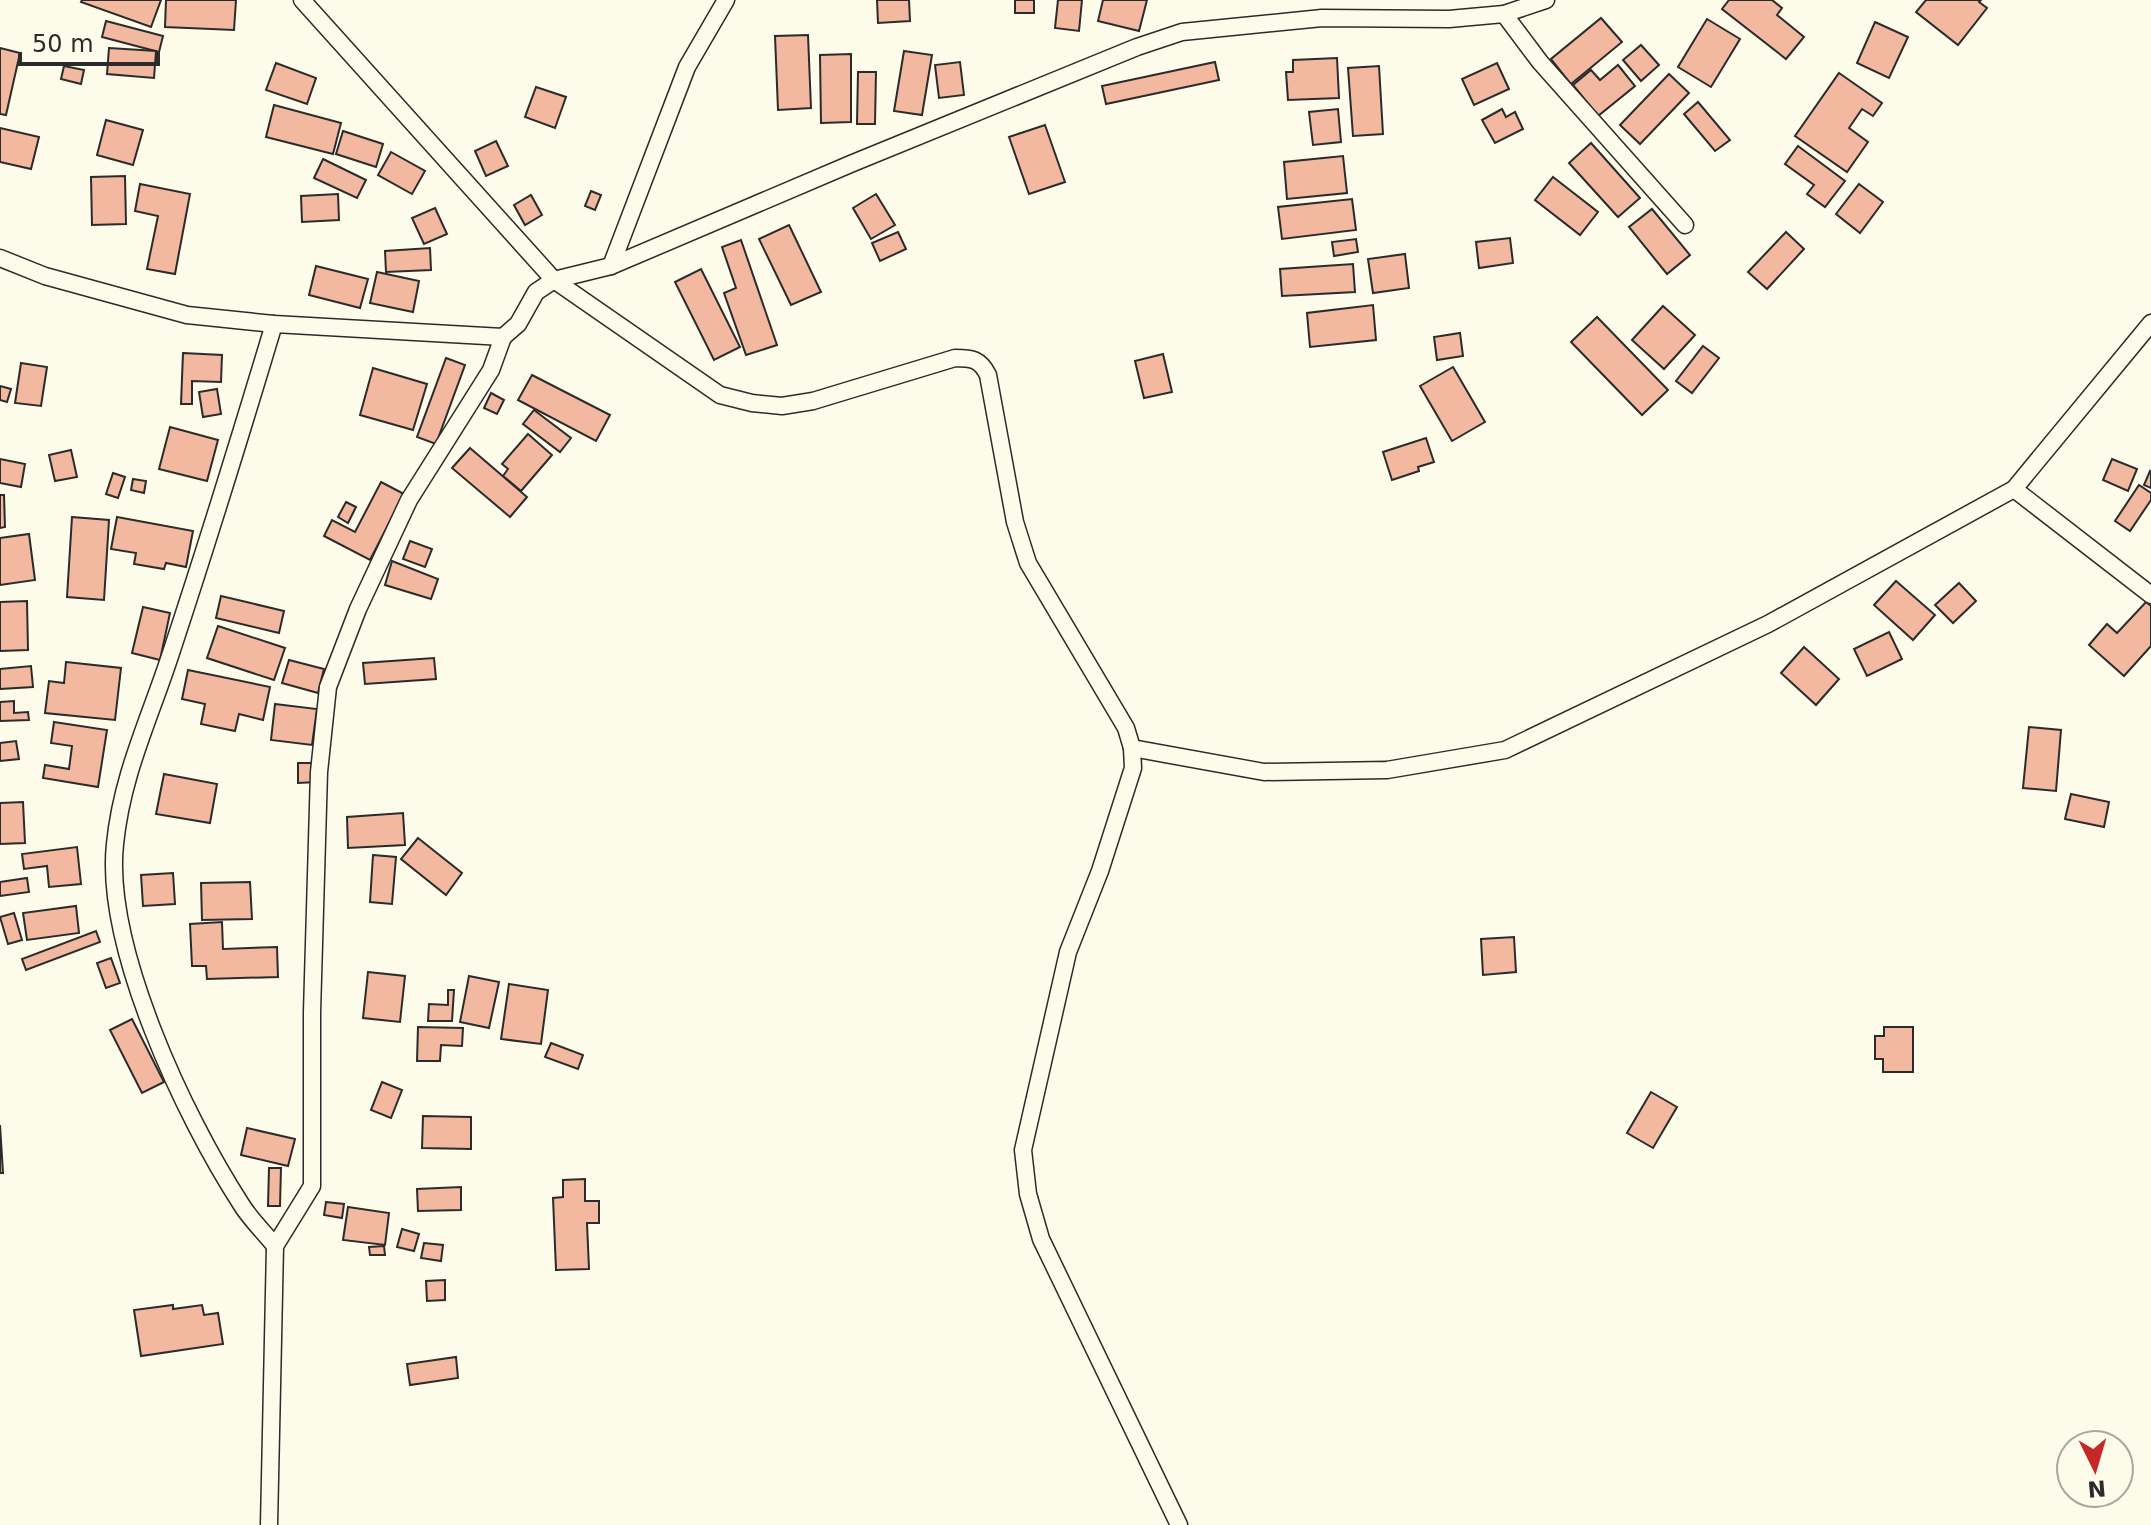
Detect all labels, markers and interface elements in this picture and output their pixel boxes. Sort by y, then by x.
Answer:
scale bar [20,16,158,66]
text: 50 m [32,30,94,58]
north arrow [2055,1429,2135,1509]
text: N [2086,1475,2107,1502]

